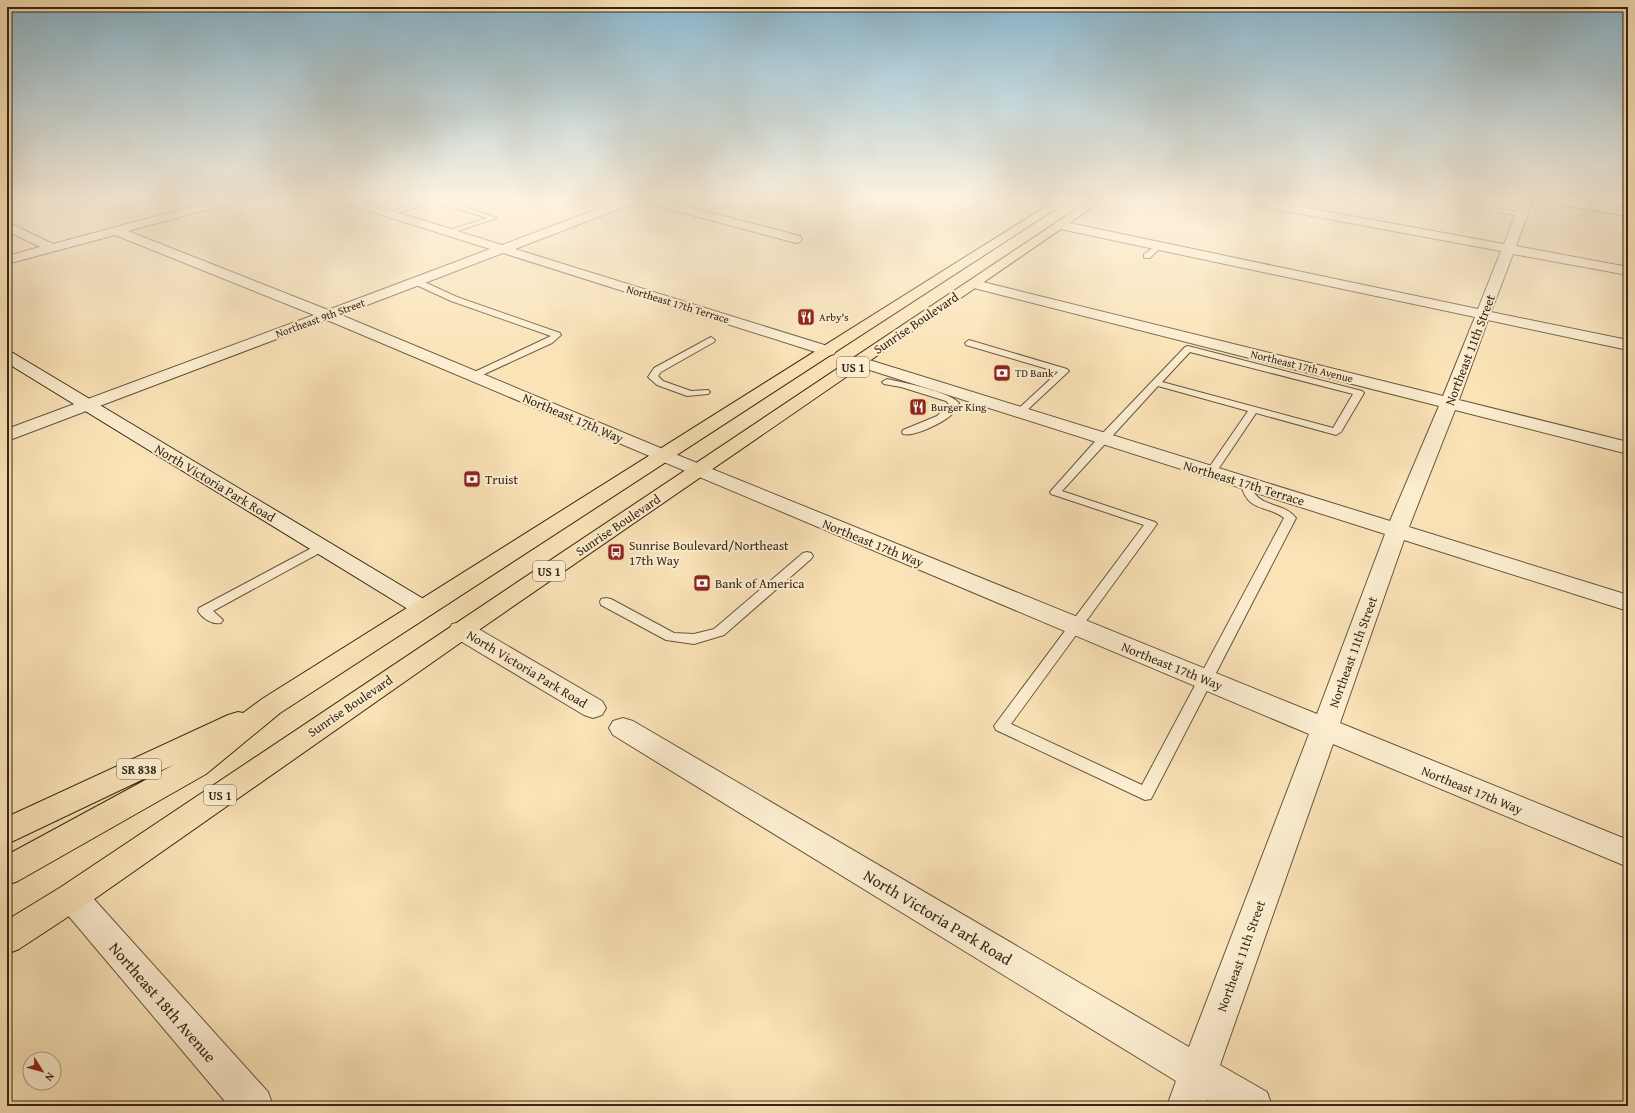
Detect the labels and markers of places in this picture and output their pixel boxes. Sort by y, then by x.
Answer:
restaurant icon: Arby's [796,307,816,327]
place label: Arby's [819,309,849,325]
bank icon: TD Bank [992,363,1012,383]
place label: TD Bank [1015,365,1054,381]
restaurant icon: Burger King [908,397,928,417]
place label: Burger King [931,399,987,415]
bank icon: Truist [462,469,482,489]
place label: Truist [485,470,518,489]
place label: Sunrise Boulevard/Northeast 17th Way [629,536,789,570]
bus stop icon: Sunrise Boulevard/Northeast 17th Way [606,542,626,562]
bank icon: Bank of America [692,573,712,593]
place label: Bank of America [715,574,805,593]

